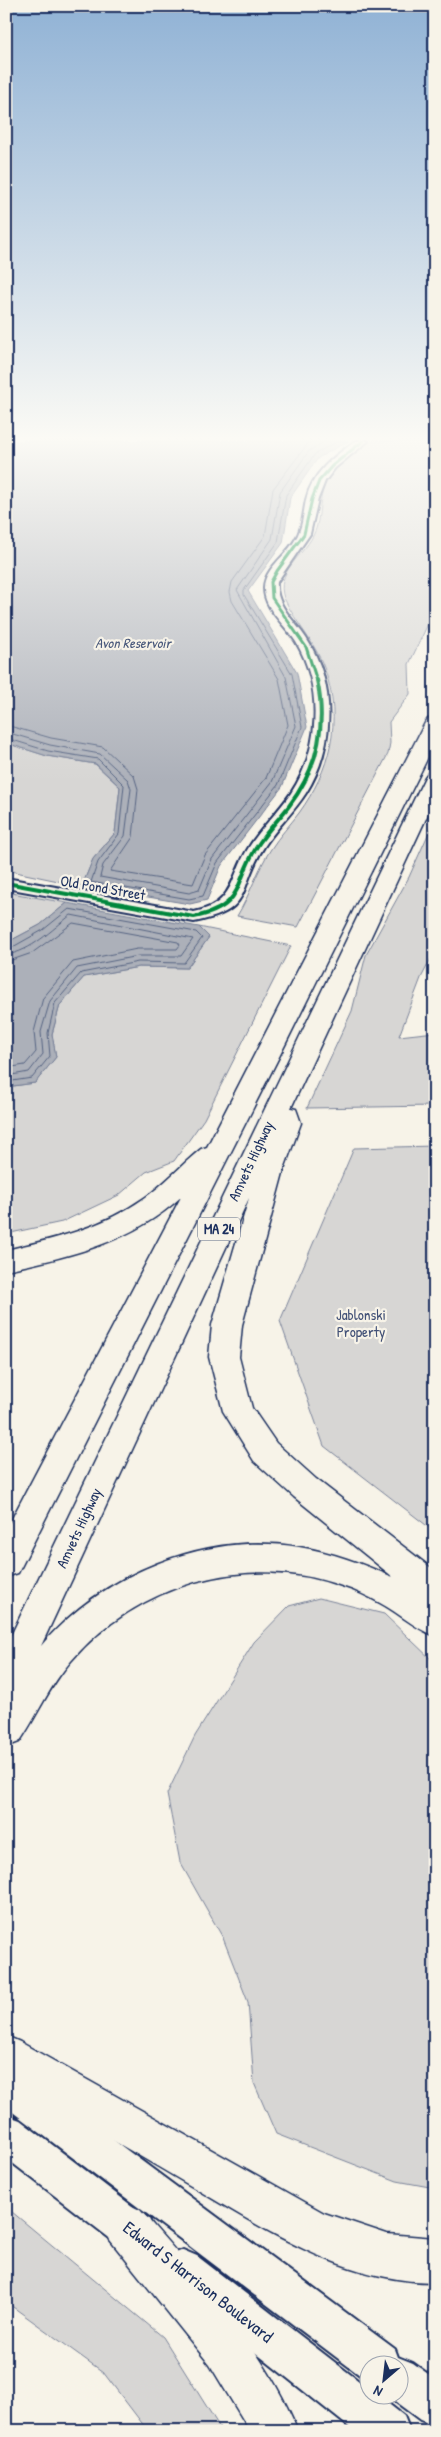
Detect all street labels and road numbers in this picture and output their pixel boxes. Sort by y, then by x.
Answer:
street label: Old Pond Street [59,870,148,905]
street label: Amvets Highway [223,1117,278,1204]
road number: MA 24 [198,1218,240,1240]
street label: Amvets Highway [51,1484,106,1571]
street label: Edward S Harrison Boulevard [118,2215,279,2348]

